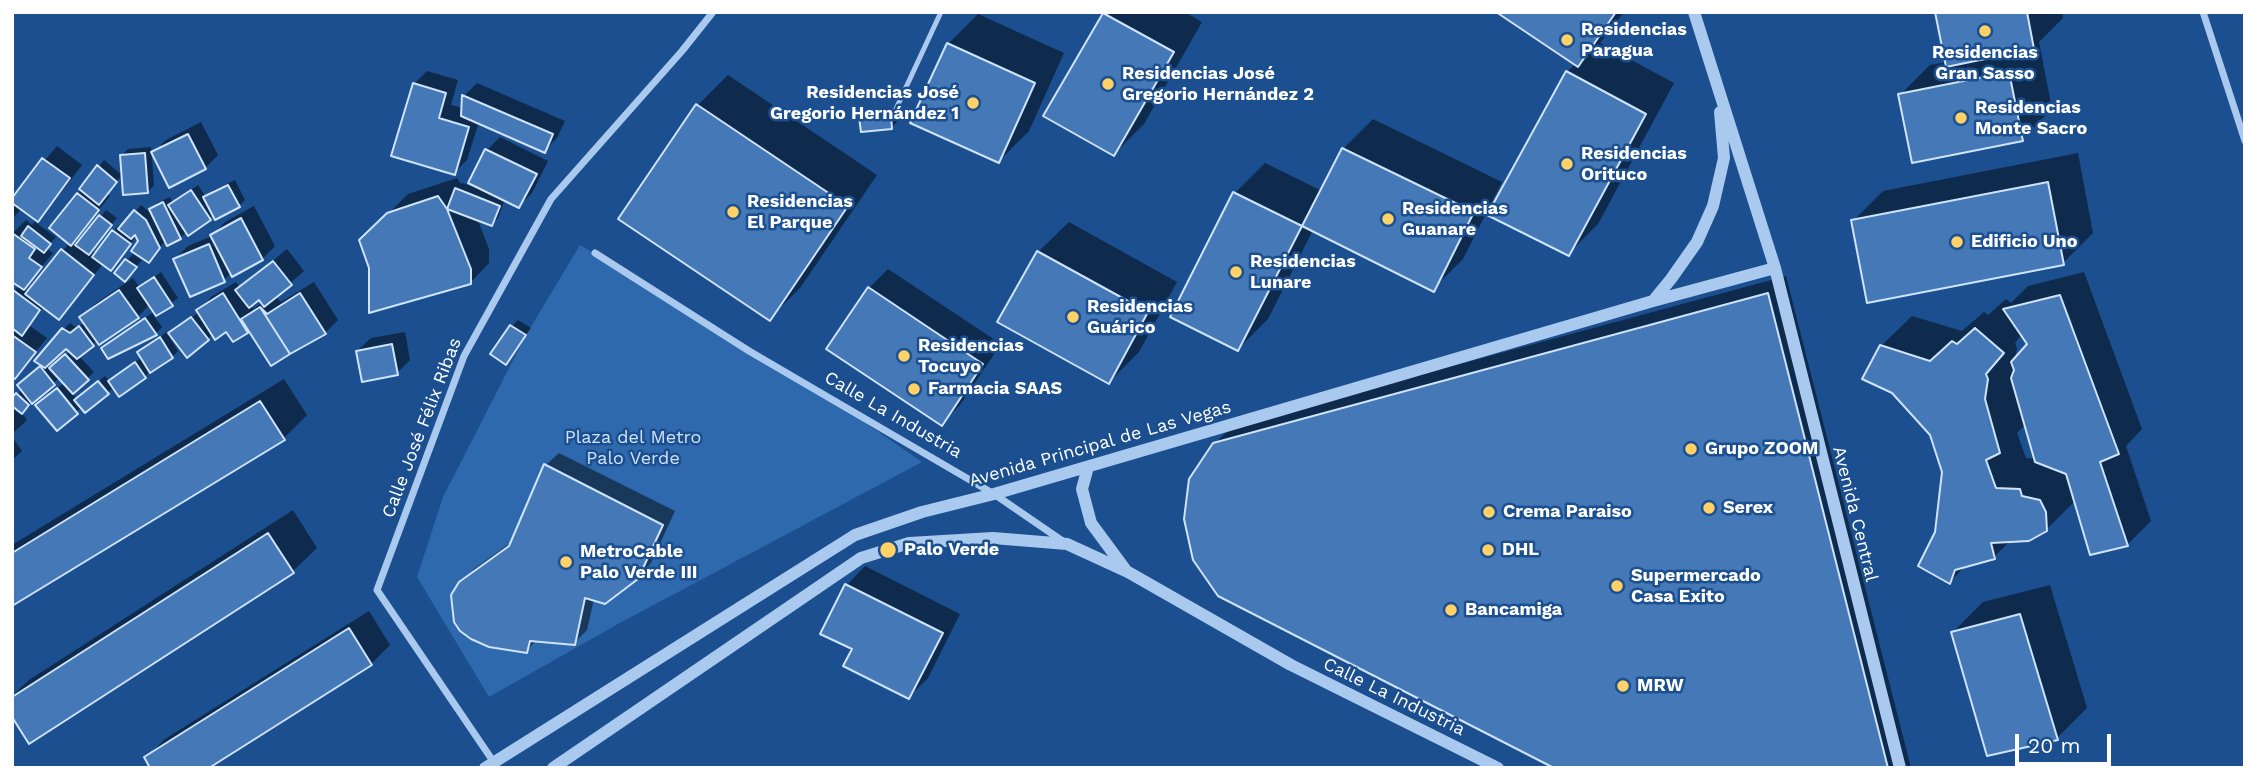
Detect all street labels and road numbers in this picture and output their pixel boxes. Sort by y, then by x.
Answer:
street label: Calle José Félix Ribas [378,335,466,521]
street label: Calle La Industria [820,367,966,463]
street label: Avenida Principal de Las Vegas [966,396,1234,492]
street label: Avenida Central [1828,444,1882,584]
street label: Calle La Industria [1319,653,1469,741]

